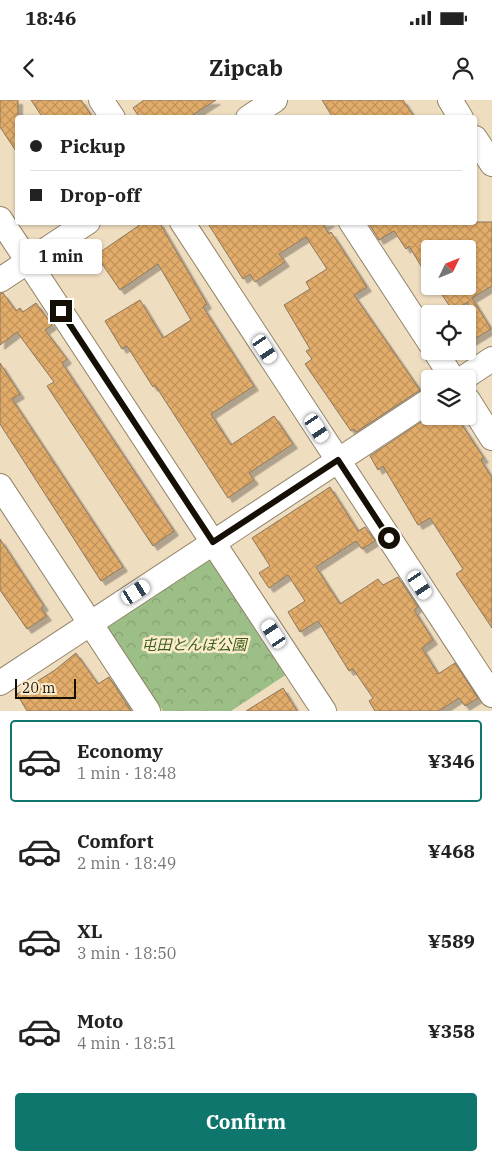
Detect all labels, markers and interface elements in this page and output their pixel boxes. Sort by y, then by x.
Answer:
text: 18:46 [25,6,76,30]
text: Zipcab [209,53,283,82]
icon: back [15,54,43,82]
icon: person [449,54,477,82]
text: Pickup [60,134,125,158]
text: Drop-off [60,183,141,207]
callout: 1 min [20,238,102,274]
north arrow [421,240,476,295]
map controls [421,240,476,425]
text: 1 min [39,246,83,266]
route end [50,300,72,322]
button: locate [421,305,476,360]
car [250,332,279,366]
button: layers [421,370,476,425]
car [302,411,331,445]
route start [378,527,400,549]
car [405,568,434,602]
car [119,578,152,606]
car [259,617,288,651]
park label: 屯田とんぼ公園 [141,635,248,654]
scale bar [15,676,76,699]
text: 20 m [22,679,55,697]
icon: car [17,739,62,784]
text: Economy [77,739,163,763]
text: ¥346 [428,749,475,773]
text: 1 min · 18:48 [77,763,176,783]
icon: car [17,829,62,874]
text: Comfort [77,829,154,853]
text: ¥468 [428,839,475,863]
text: 2 min · 18:49 [77,853,176,873]
icon: car [17,919,62,964]
text: XL [77,919,103,943]
text: ¥589 [428,929,475,953]
text: 3 min · 18:50 [77,943,176,963]
icon: car [17,1009,62,1054]
text: Moto [77,1009,123,1033]
text: ¥358 [428,1019,475,1043]
text: 4 min · 18:51 [77,1033,176,1053]
button: Confirm [15,1093,477,1151]

